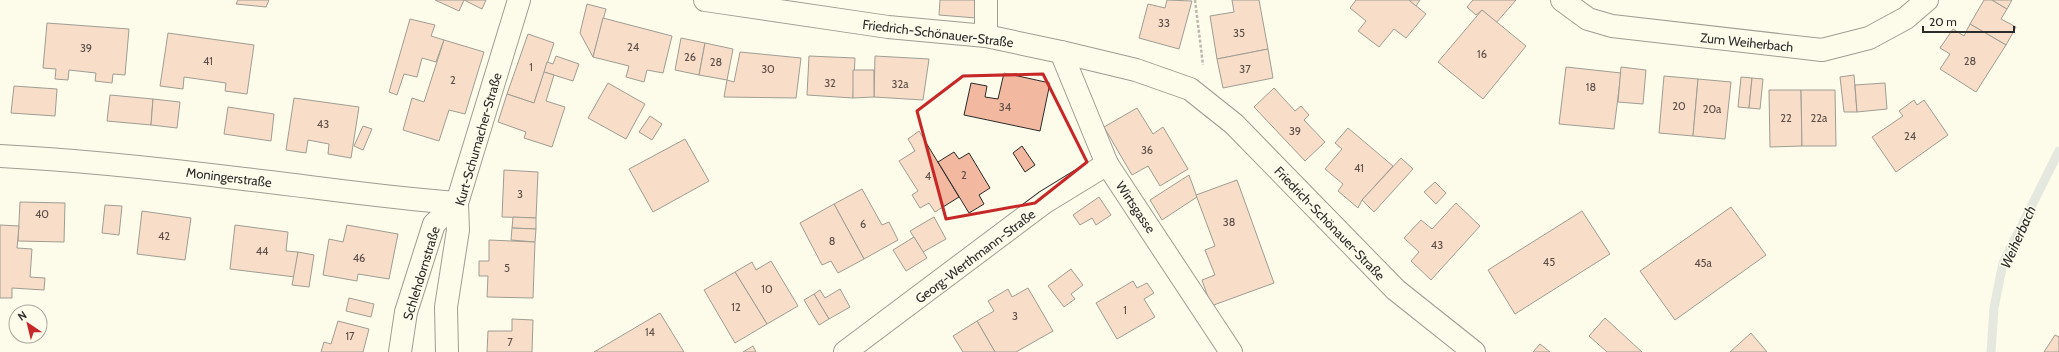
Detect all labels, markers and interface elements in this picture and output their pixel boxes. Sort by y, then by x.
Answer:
scale bar [1923,8,2014,34]
text: 20 m [1929,14,1957,29]
street label: Friedrich-Schönauer-Straße [862,16,1015,50]
house number: 33 [1158,16,1170,30]
house number: 35 [1233,26,1245,40]
street label: Zum Weiherbach [1700,29,1794,55]
house number: 24 [627,40,640,54]
house number: 39 [80,41,92,55]
house number: 16 [1477,47,1487,61]
house number: 26 [684,50,696,64]
house number: 41 [203,54,213,68]
house number: 28 [1964,54,1976,68]
house number: 28 [710,55,722,69]
house number: 1 [529,60,533,74]
house number: 30 [761,62,775,76]
house number: 37 [1239,62,1251,76]
street label: Kurt-Schumacher-Straße [451,70,505,207]
house number: 2 [450,73,456,87]
house number: 32 [824,76,836,90]
house number: 32a [892,77,909,91]
house number: 18 [1586,80,1596,94]
house number: 20 [1672,99,1686,113]
house number: 34 [999,100,1012,114]
house number: 20a [1703,102,1722,116]
house number: 22 [1780,111,1792,125]
house number: 22a [1811,111,1828,125]
house number: 43 [317,117,329,131]
house number: 39 [1289,124,1301,138]
house number: 24 [1904,129,1917,143]
house number: 36 [1141,143,1153,157]
house number: 41 [1354,161,1364,175]
street label: Friedrich-Schönauer-Straße [1271,163,1389,283]
street label: Moningerstraße [185,164,273,190]
house number: 2 [961,168,967,182]
house number: 4 [925,169,932,183]
street label: Wirtsgasse [1113,178,1159,236]
house number: 3 [517,187,523,201]
water label: Weiherbach [1996,203,2040,271]
street label: Georg-Werthmann-Straße [912,205,1038,306]
house number: 40 [35,207,49,221]
house number: 38 [1223,215,1235,229]
house number: 6 [860,217,866,231]
street label: Schlehdornstraße [399,224,443,322]
house number: 42 [158,229,170,243]
house number: 8 [829,234,835,248]
house number: 43 [1431,238,1443,252]
house number: 44 [256,244,269,258]
house number: 46 [353,251,365,265]
house number: 45 [1543,255,1555,269]
house number: 45a [1694,256,1713,270]
house number: 5 [504,261,510,275]
house number: 10 [761,282,773,296]
house number: 12 [731,300,741,314]
house number: 1 [1123,303,1127,317]
north arrow [8,304,48,344]
text: N [15,308,29,324]
house number: 3 [1012,309,1018,323]
house number: 14 [645,325,656,339]
house number: 17 [345,329,355,343]
house number: 7 [507,335,513,349]

